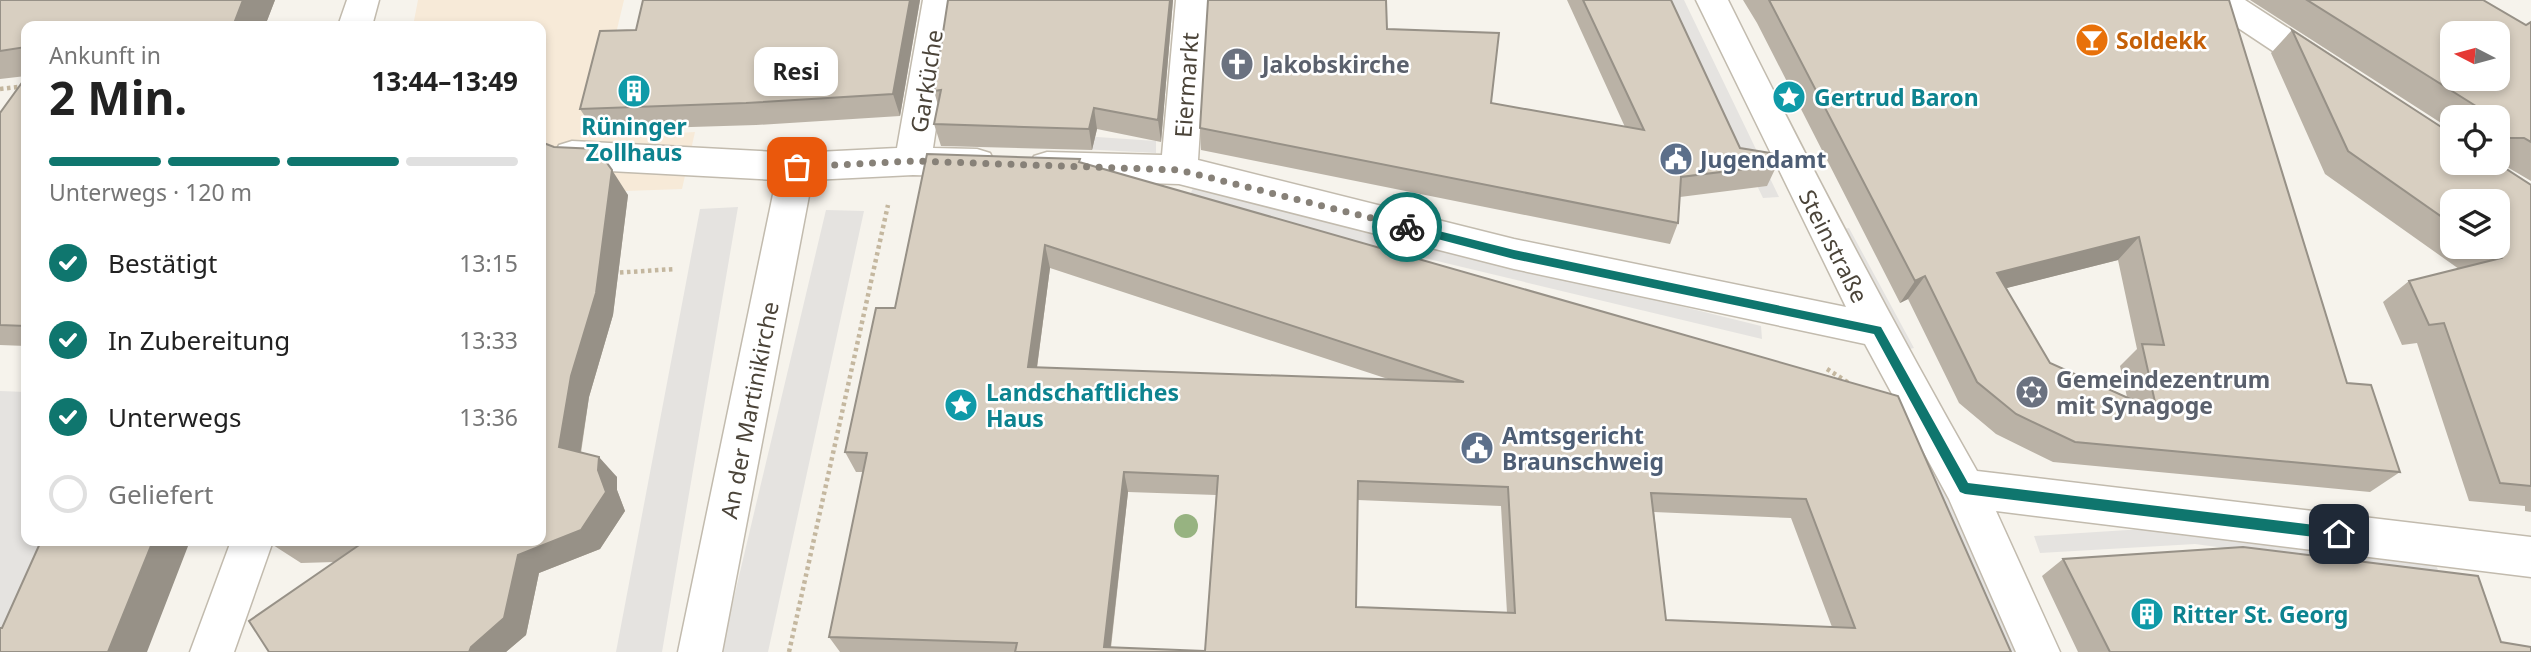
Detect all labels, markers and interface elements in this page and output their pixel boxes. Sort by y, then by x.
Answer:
bar icon: Soldekk [2073,21,2111,59]
north arrow [2440,21,2510,91]
map controls [2440,21,2510,259]
place label: Soldekk [2116,24,2207,56]
street label: Garküche [902,27,950,135]
street label: Eiermarkt [1166,31,1206,139]
text: Ankunft in [49,39,161,71]
church icon: Jakobskirche [1218,45,1256,83]
callout: Resi [755,48,839,97]
place label: Jakobskirche [1260,48,1410,80]
text: Resi [772,55,820,87]
text: 13:44–13:49 [371,63,518,99]
text: 2 Min. [49,66,187,128]
building icon: Rüninger Zollhaus [615,72,653,110]
place icon: Gertrud Baron [1770,78,1808,116]
place label: Gertrud Baron [1814,81,1979,113]
button: locate [2440,105,2510,175]
place label: Rüninger Zollhaus [581,110,687,168]
pin [767,137,827,197]
public building icon: Jugendamt [1657,140,1695,178]
place label: Jugendamt [1698,143,1827,175]
icon: bag [778,148,816,186]
text: Unterwegs · 120 m [49,176,252,208]
street label: Steinstraße [1792,184,1876,308]
button: layers [2440,189,2510,259]
courier [1372,192,1442,262]
icon: bike [1388,208,1426,246]
icon: check [49,244,87,282]
text: Bestätigt [108,245,217,281]
text: 13:15 [459,247,518,279]
street label: An der Martinikirche [712,299,786,521]
icon: check [49,321,87,359]
text: In Zubereitung [108,322,290,358]
text: 13:33 [459,324,518,356]
place label: Gemeindezentrum mit Synagoge [2056,363,2270,421]
synagogue icon: Gemeindezentrum mit Synagoge [2013,373,2051,411]
place label: Landschaftliches Haus [986,376,1179,434]
place icon: Landschaftliches Haus [942,386,980,424]
icon: check [49,398,87,436]
text: Unterwegs [108,399,241,435]
text: 13:36 [459,401,518,433]
place label: Amtsgericht Braunschweig [1502,419,1664,477]
public building icon: Amtsgericht Braunschweig [1458,429,1496,467]
text: Geliefert [108,476,213,512]
pin [2309,504,2369,564]
icon: home [2320,515,2358,553]
building icon: Ritter St. Georg [2128,595,2166,633]
place label: Ritter St. Georg [2172,598,2348,630]

